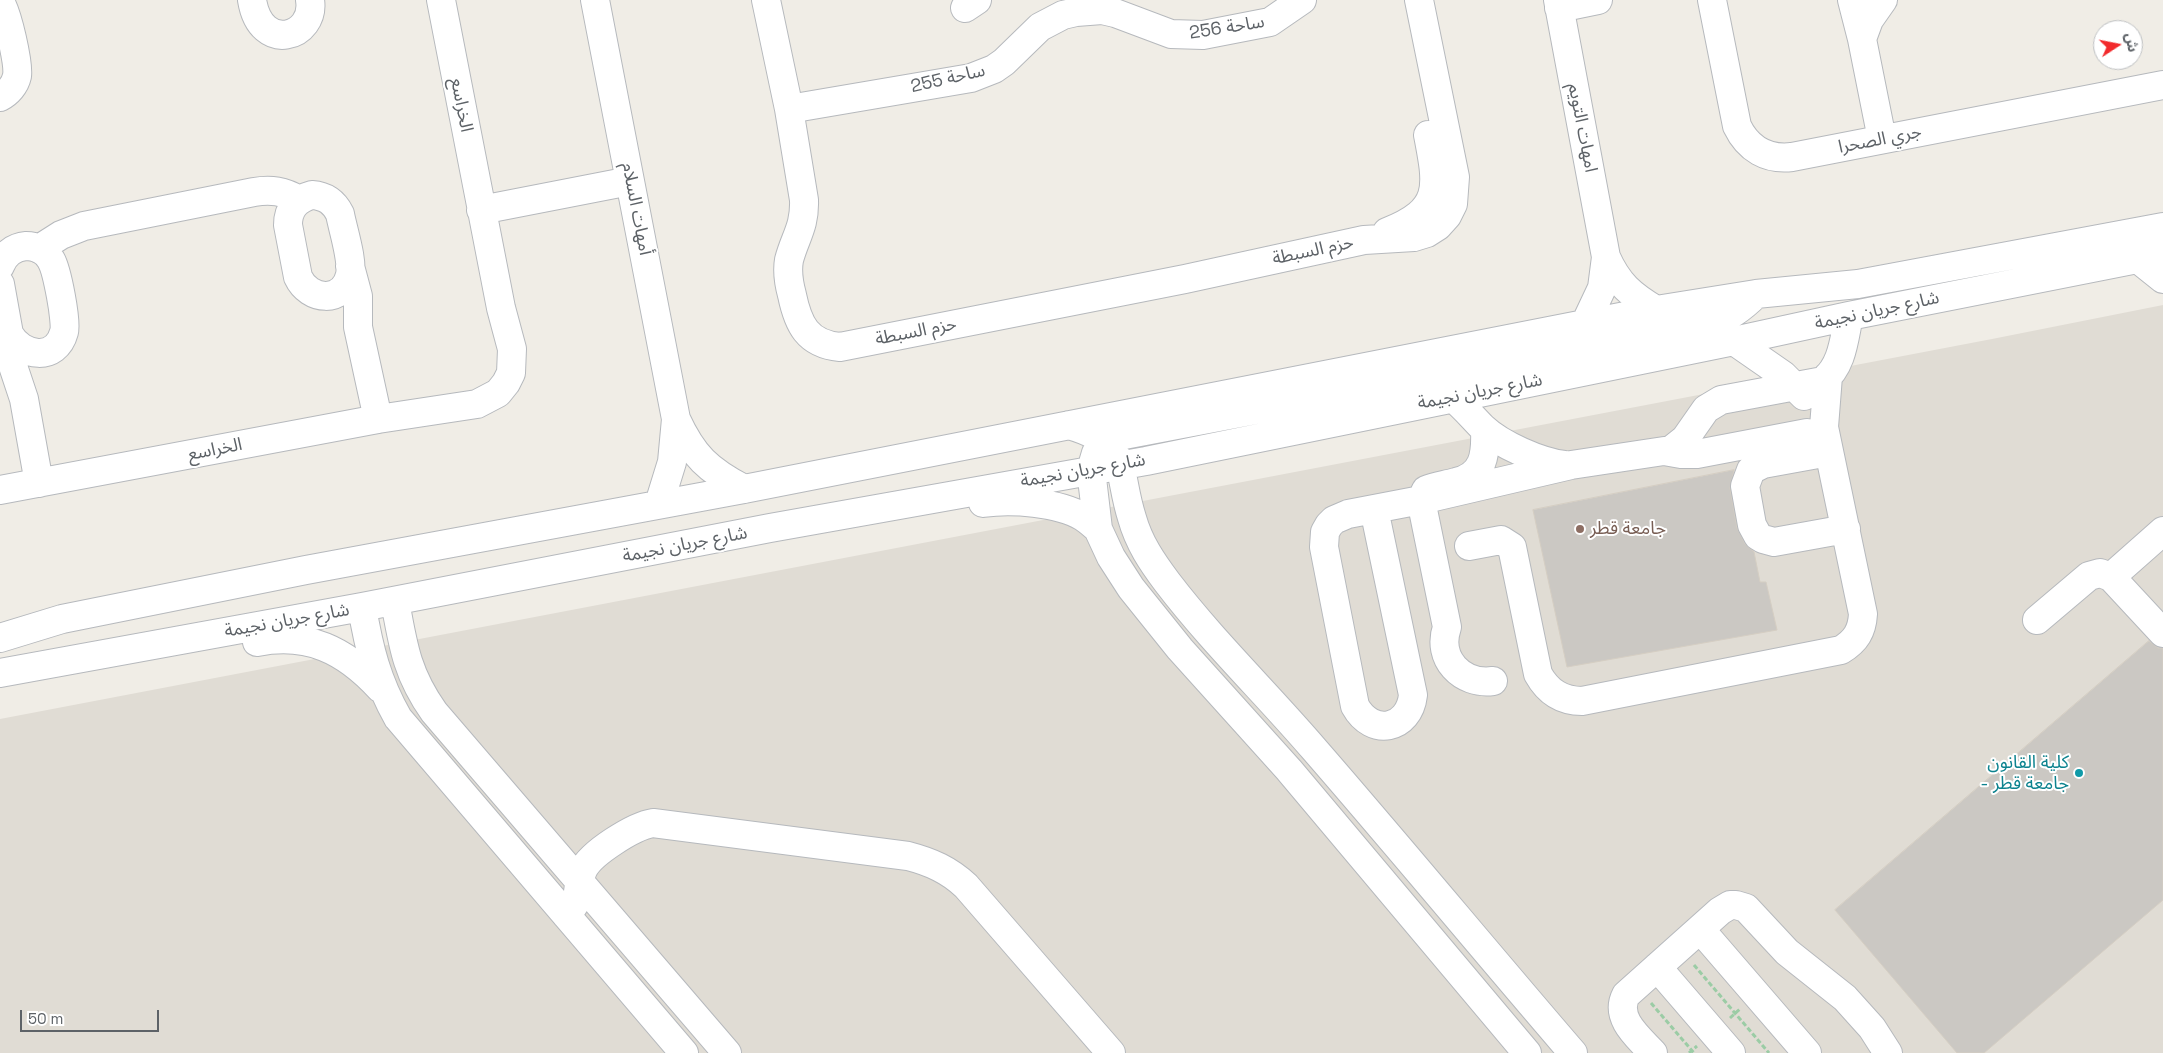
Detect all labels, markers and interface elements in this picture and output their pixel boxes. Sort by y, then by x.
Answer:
street label: ساحة 256 [1188,11,1266,45]
north arrow [2093,20,2143,70]
text: ش [2121,31,2142,53]
street label: ساحة 255 [909,60,987,98]
street label: الخراسع [445,76,477,134]
street label: امهات التويم [1563,82,1601,174]
street label: جري الصحرا [1836,121,1924,159]
street label: أمهات السلام [616,161,656,257]
street label: حزم السبطة [1270,232,1356,270]
street label: شارع جريان نجيمة [1813,287,1941,335]
street label: حزم السبطة [874,314,958,350]
street label: شارع جريان نجيمة [1416,369,1544,415]
street label: الخراسع [186,434,244,466]
street label: شارع جريان نجيمة [1019,449,1147,493]
place label: جامعة قطر [1590,518,1666,540]
street label: شارع جريان نجيمة [621,522,749,568]
marker: جامعة قطر [1574,523,1586,535]
street label: شارع جريان نجيمة [223,599,351,643]
place label: كلية القانون - جامعة قطر [1980,752,2069,794]
marker: كلية القانون - جامعة قطر [2073,767,2085,779]
scale bar [22,1000,161,1032]
text: 50 m [28,1009,63,1028]

